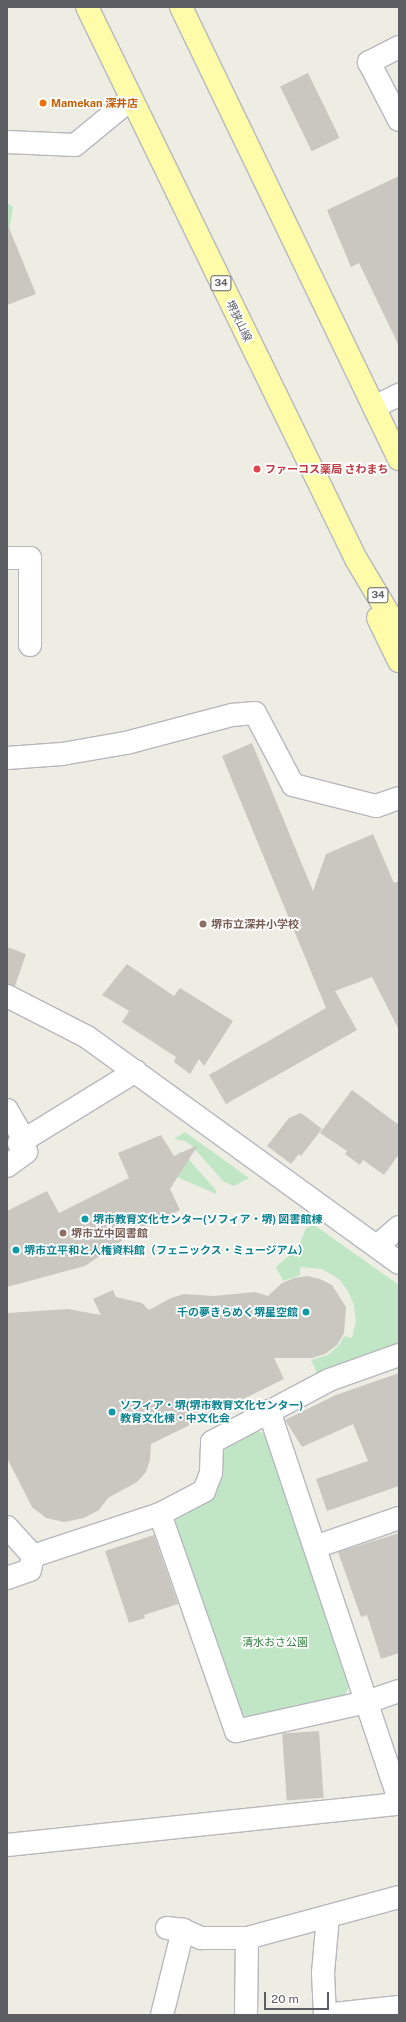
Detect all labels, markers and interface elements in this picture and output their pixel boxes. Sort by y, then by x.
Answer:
place label: Mamekan 深井店 [51,96,138,110]
marker: Mamekan 深井店 [38,98,48,108]
road number: 34 [210,275,232,291]
street label: 堺狭山線 [223,298,255,344]
place label: ファーコス薬局 さわまち [265,462,388,476]
marker: ファーコス薬局 さわまち [252,464,262,474]
road number: 34 [367,587,389,603]
place label: 堺市立深井小学校 [211,917,299,931]
marker: 堺市立深井小学校 [198,919,208,929]
place label: 堺市教育文化センター(ソフィア・堺) 図書館棟 [93,1212,323,1226]
marker: 堺市教育文化センター(ソフィア・堺) 図書館棟 [80,1214,90,1224]
place label: 堺市立中図書館 [71,1226,148,1240]
marker: 堺市立中図書館 [58,1228,68,1238]
place label: 堺市立平和と人権資料館（フェニックス・ミュージアム） [24,1243,310,1257]
marker: 堺市立平和と人権資料館（フェニックス・ミュージアム） [11,1245,21,1255]
place label: 千の夢きらめく堺星空館 [177,1305,298,1319]
marker: 千の夢きらめく堺星空館 [301,1307,311,1317]
place label: ソフィア・堺(堺市教育文化センター) 教育文化棟・中文化会 [120,1399,303,1425]
marker: ソフィア・堺(堺市教育文化センター) 教育文化棟・中文化会 [107,1407,117,1417]
park label: 清水おさ公園 [242,1635,308,1649]
scale bar [266,1984,331,2010]
text: 20 m [271,1992,299,2006]

